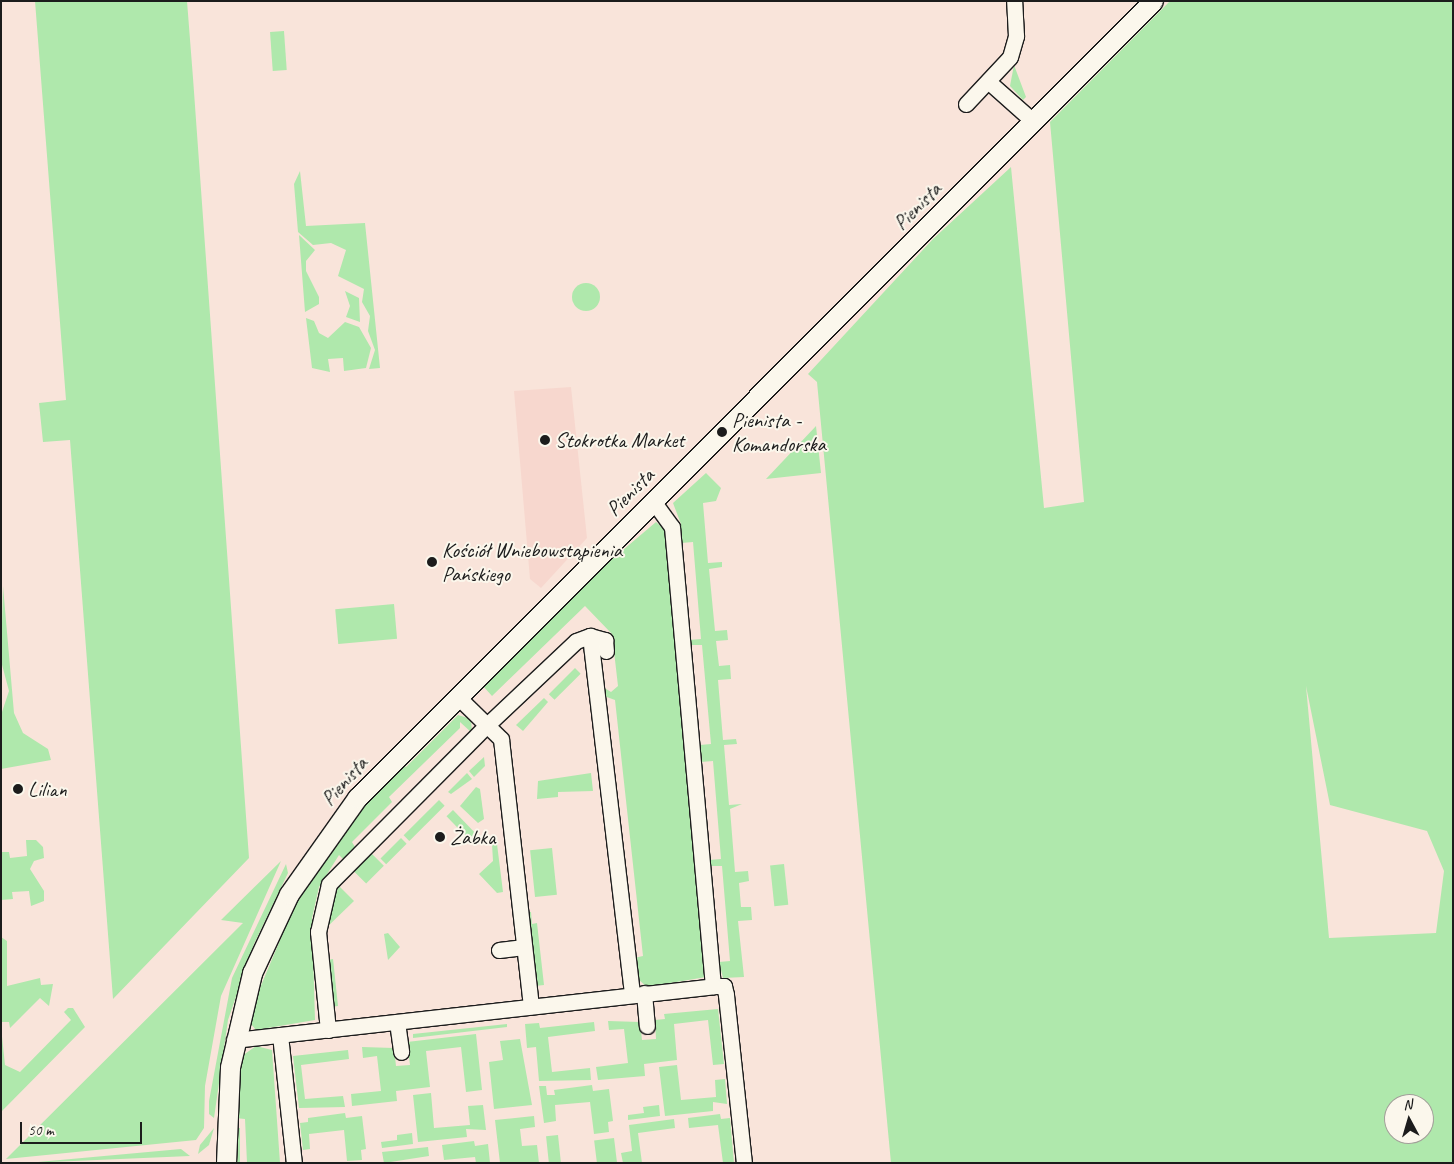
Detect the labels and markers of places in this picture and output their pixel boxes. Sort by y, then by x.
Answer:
place label: Pienista - Komandorska [732,407,826,457]
marker: Pienista - Komandorska [716,426,728,438]
place label: Stokrotka Market [555,427,684,453]
marker: Stokrotka Market [539,434,551,446]
place label: Kościół Wniebowstąpienia Pańskiego [442,537,622,587]
marker: Kościół Wniebowstąpienia Pańskiego [426,556,438,568]
place label: Lilian [28,776,67,802]
marker: Lilian [12,783,24,795]
place label: Żabka [450,824,495,850]
marker: Żabka [434,831,446,843]

